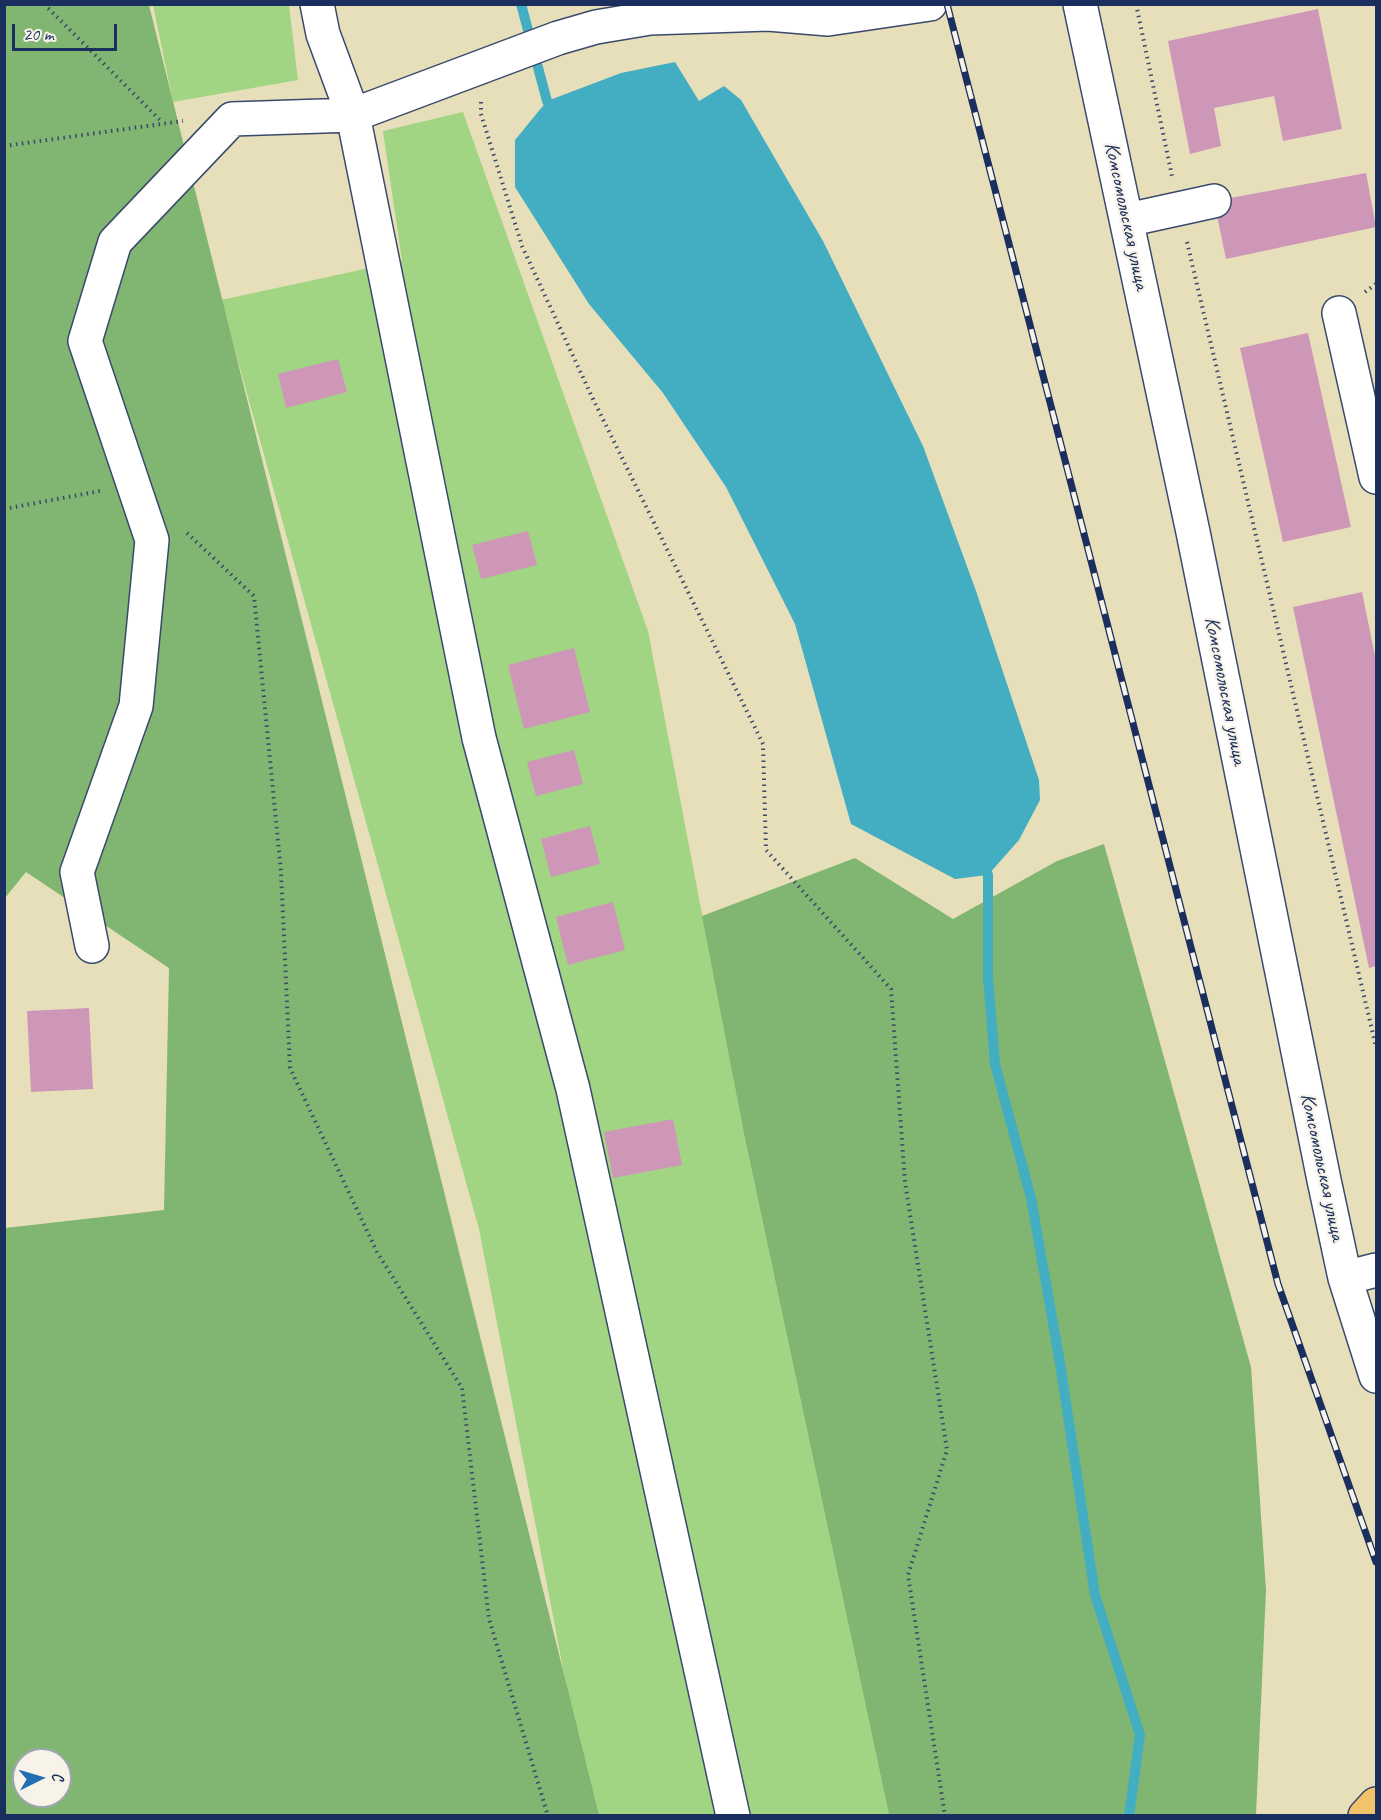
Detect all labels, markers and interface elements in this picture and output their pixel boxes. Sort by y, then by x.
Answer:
scale bar [15,12,120,50]
text: 20 m [23,23,54,45]
street label: Комсомольская улица [1098,140,1154,292]
street label: Комсомольская улица [1198,615,1252,767]
street label: Комсомольская улица [1294,1091,1350,1243]
north arrow [12,1748,72,1808]
text: С [48,1772,68,1781]

